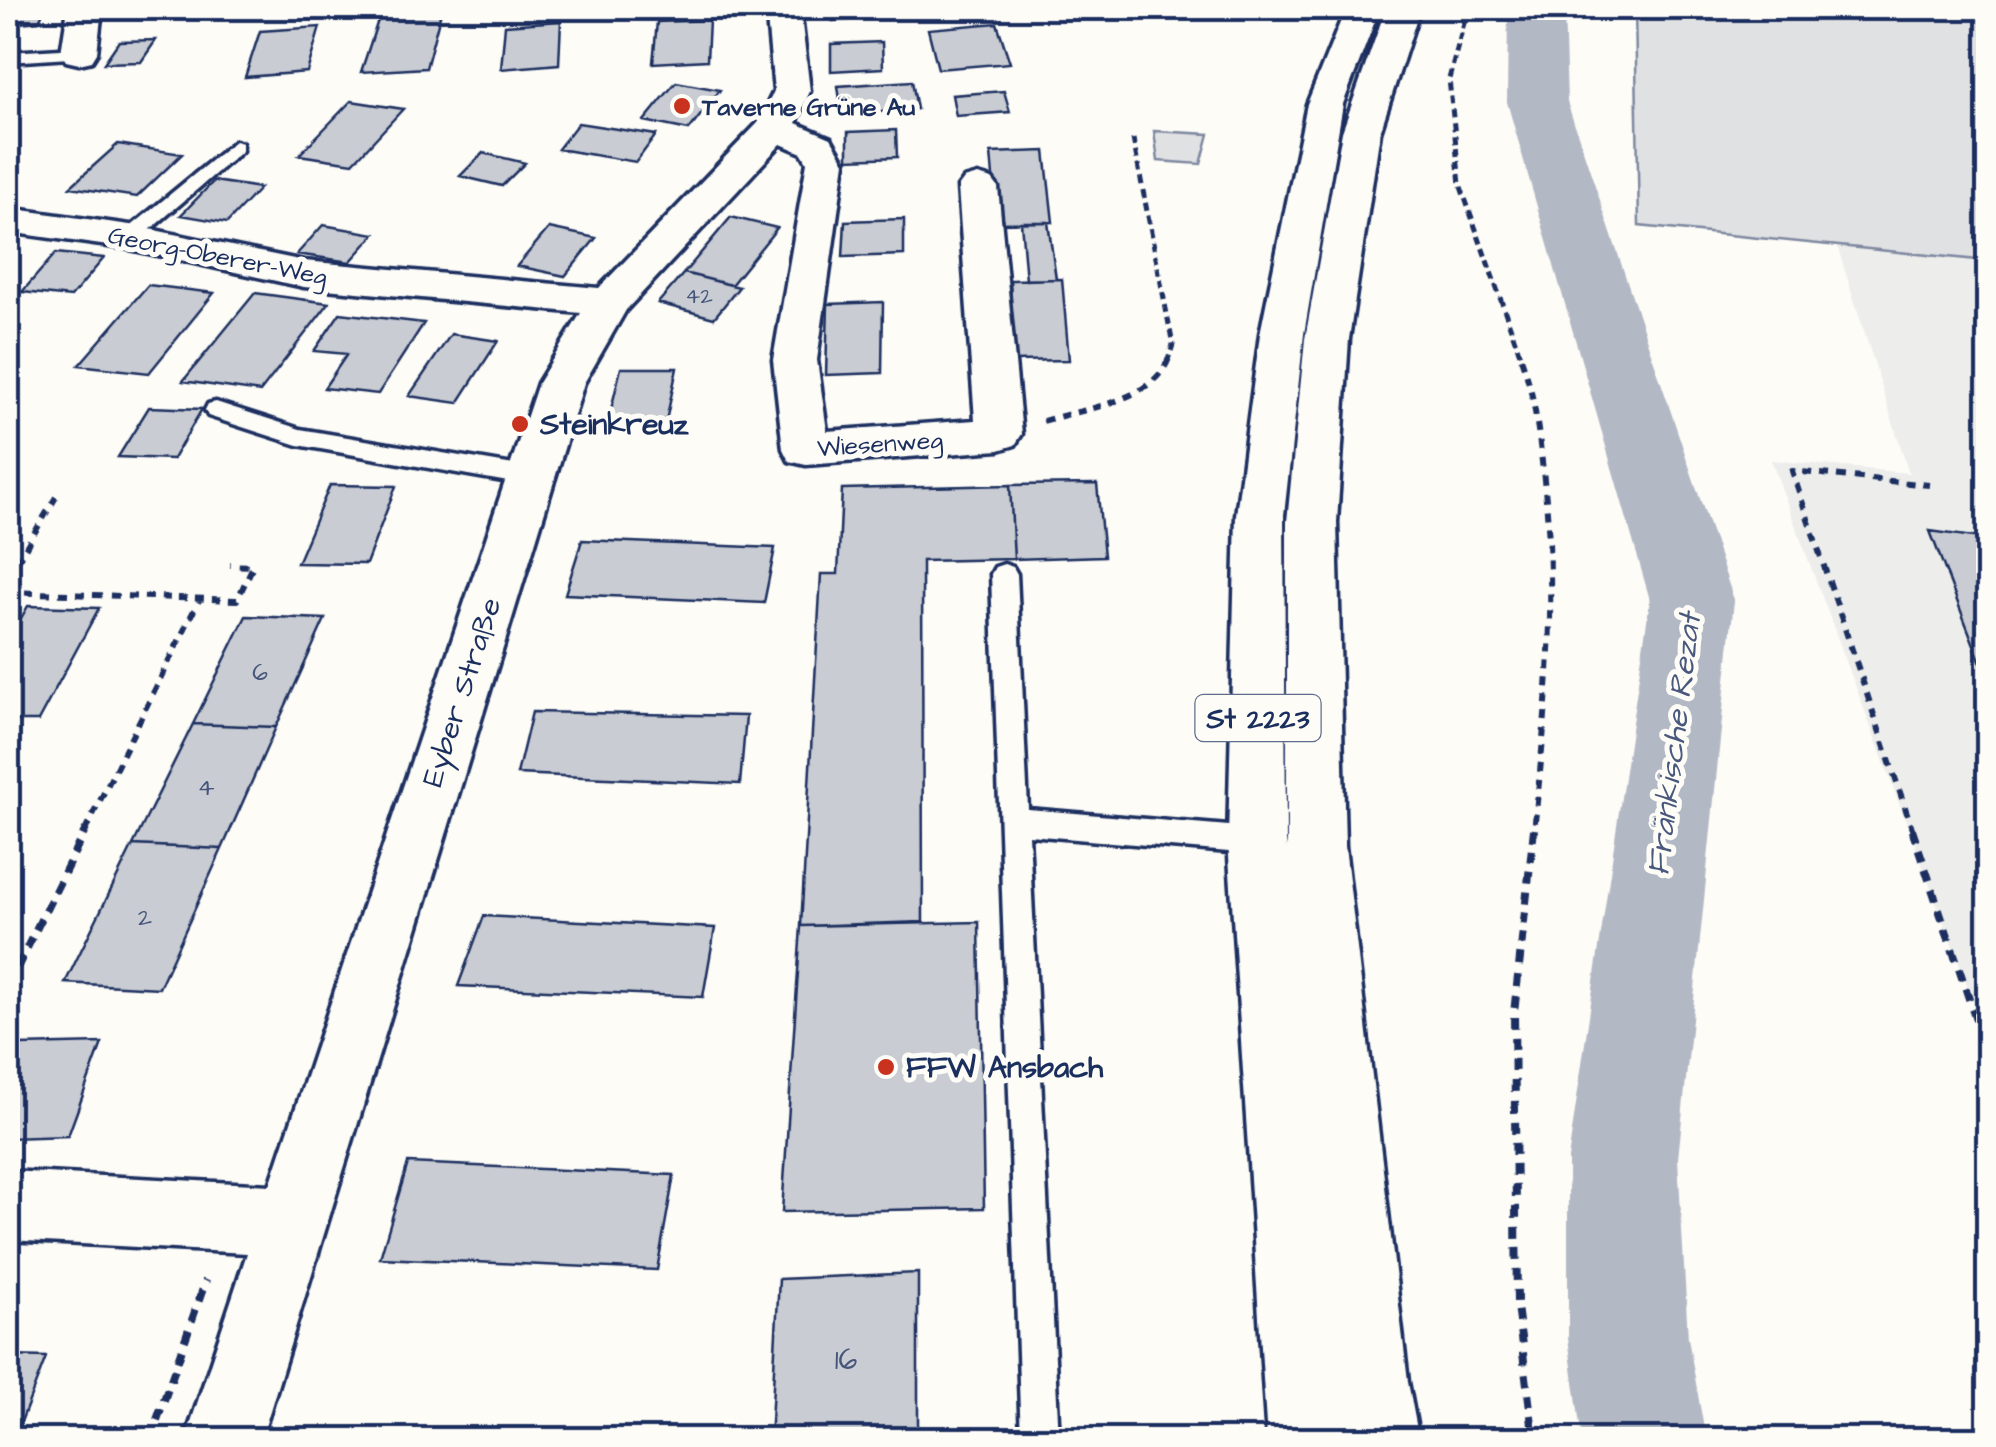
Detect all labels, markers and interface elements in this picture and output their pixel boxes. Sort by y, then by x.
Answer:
place label: Taverne Grüne Au [701,90,915,125]
marker: Taverne Grüne Au [671,95,693,117]
street label: Georg-Oberer-Weg [105,218,330,296]
house number: 42 [685,281,713,312]
place label: Steinkreuz [539,404,690,446]
marker: Steinkreuz [509,413,531,435]
street label: Wiesenweg [816,423,944,467]
street label: Eyber Straße [412,592,513,793]
water label: Fränkische Rezat [1636,607,1713,878]
house number: 6 [252,655,268,690]
road number: St 2223 [1196,695,1320,741]
house number: 4 [197,770,215,805]
house number: 2 [138,900,152,935]
place label: FFW Ansbach [906,1047,1104,1089]
marker: FFW Ansbach [875,1056,897,1078]
house number: 16 [835,1339,858,1381]

